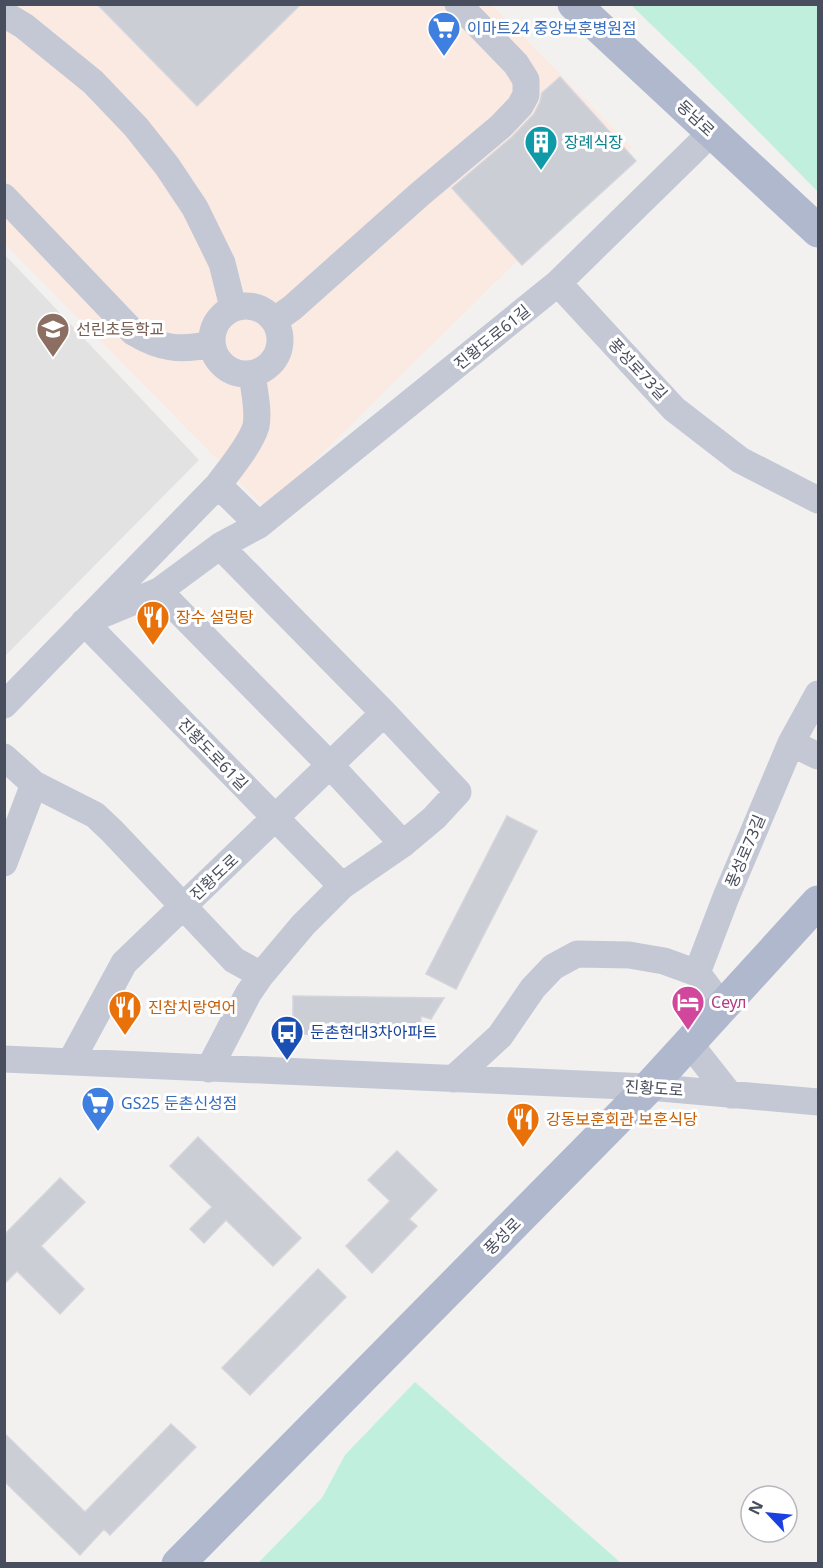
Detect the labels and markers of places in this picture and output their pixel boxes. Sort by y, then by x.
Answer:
supermarket icon: 이마트24 중앙보훈병원점 [426,10,462,57]
place label: 이마트24 중앙보훈병원점 [467,17,637,39]
building icon: 장례식장 [523,124,559,171]
place label: 장례식장 [564,131,623,153]
school or university icon: 선린초등학교 [35,311,71,358]
place label: 선린초등학교 [76,318,164,340]
restaurant icon: 장수 설렁탕 [135,599,171,646]
place label: 장수 설렁탕 [176,606,254,628]
hotel icon: Сеул [670,984,706,1031]
restaurant icon: 진참치랑연어 [107,989,143,1036]
place label: Сеул [711,991,746,1013]
place label: 진참치랑연어 [148,996,236,1018]
bus stop icon: 둔촌현대3차아파트 [269,1014,305,1061]
place label: 둔촌현대3차아파트 [310,1021,437,1043]
supermarket icon: GS25 둔촌신성점 [80,1085,116,1132]
place label: GS25 둔촌신성점 [121,1092,238,1114]
restaurant icon: 강동보훈회관 보훈식당 [505,1101,541,1148]
place label: 강동보훈회관 보훈식당 [546,1108,698,1130]

